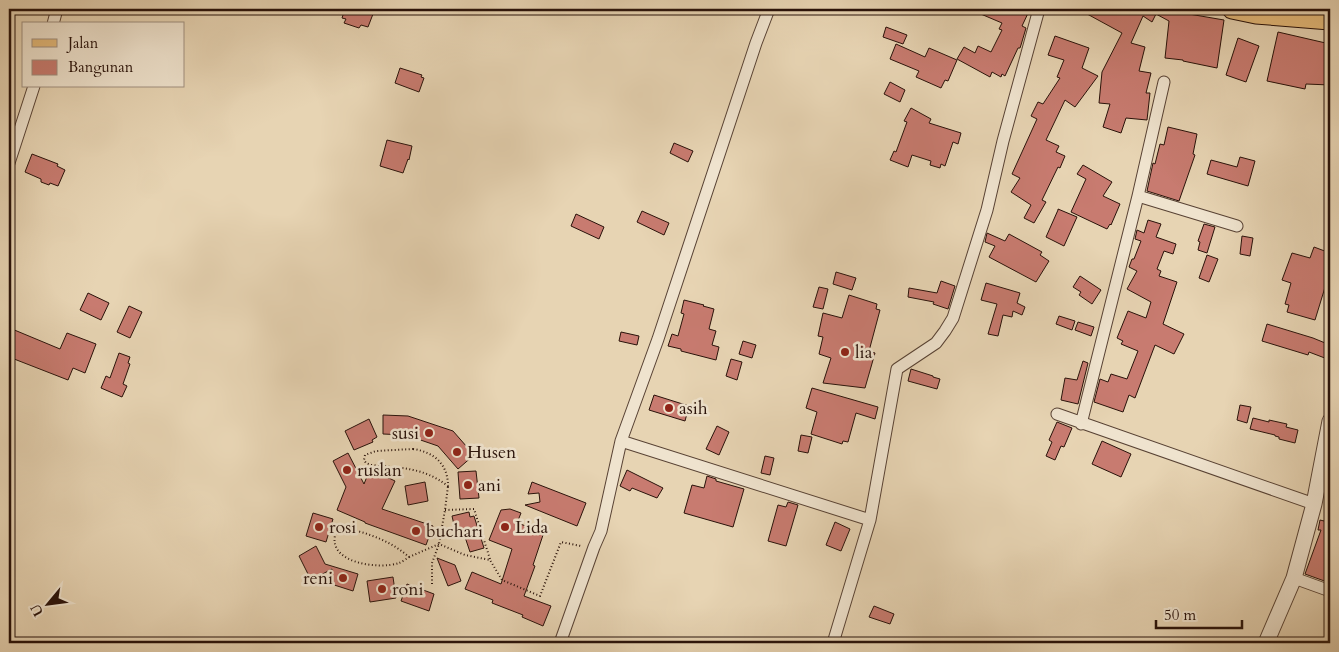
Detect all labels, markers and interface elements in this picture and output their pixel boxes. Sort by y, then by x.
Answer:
legend [22,22,185,88]
text: Jalan [66,33,99,53]
text: Bangunan [68,57,134,77]
place label: lia [855,340,873,365]
marker: lia [839,346,851,358]
place label: asih [679,396,708,421]
marker: asih [663,402,675,414]
place label: susi [392,421,419,446]
marker: susi [423,427,435,439]
place label: Husen [467,440,517,465]
marker: Husen [451,446,463,458]
place label: ruslan [357,458,403,483]
marker: ruslan [341,464,353,476]
place label: ani [478,473,501,498]
marker: ani [462,479,474,491]
place label: rosi [329,515,356,540]
place label: Lida [515,515,549,540]
place label: buchari [426,519,483,544]
marker: rosi [313,521,325,533]
marker: Lida [499,521,511,533]
marker: buchari [410,525,422,537]
place label: reni [303,566,333,591]
marker: reni [337,572,349,584]
place label: roni [392,577,424,602]
north arrow [22,580,72,630]
marker: roni [376,583,388,595]
scale bar [1156,597,1243,629]
text: U [26,600,48,620]
text: 50 m [1164,605,1196,625]

